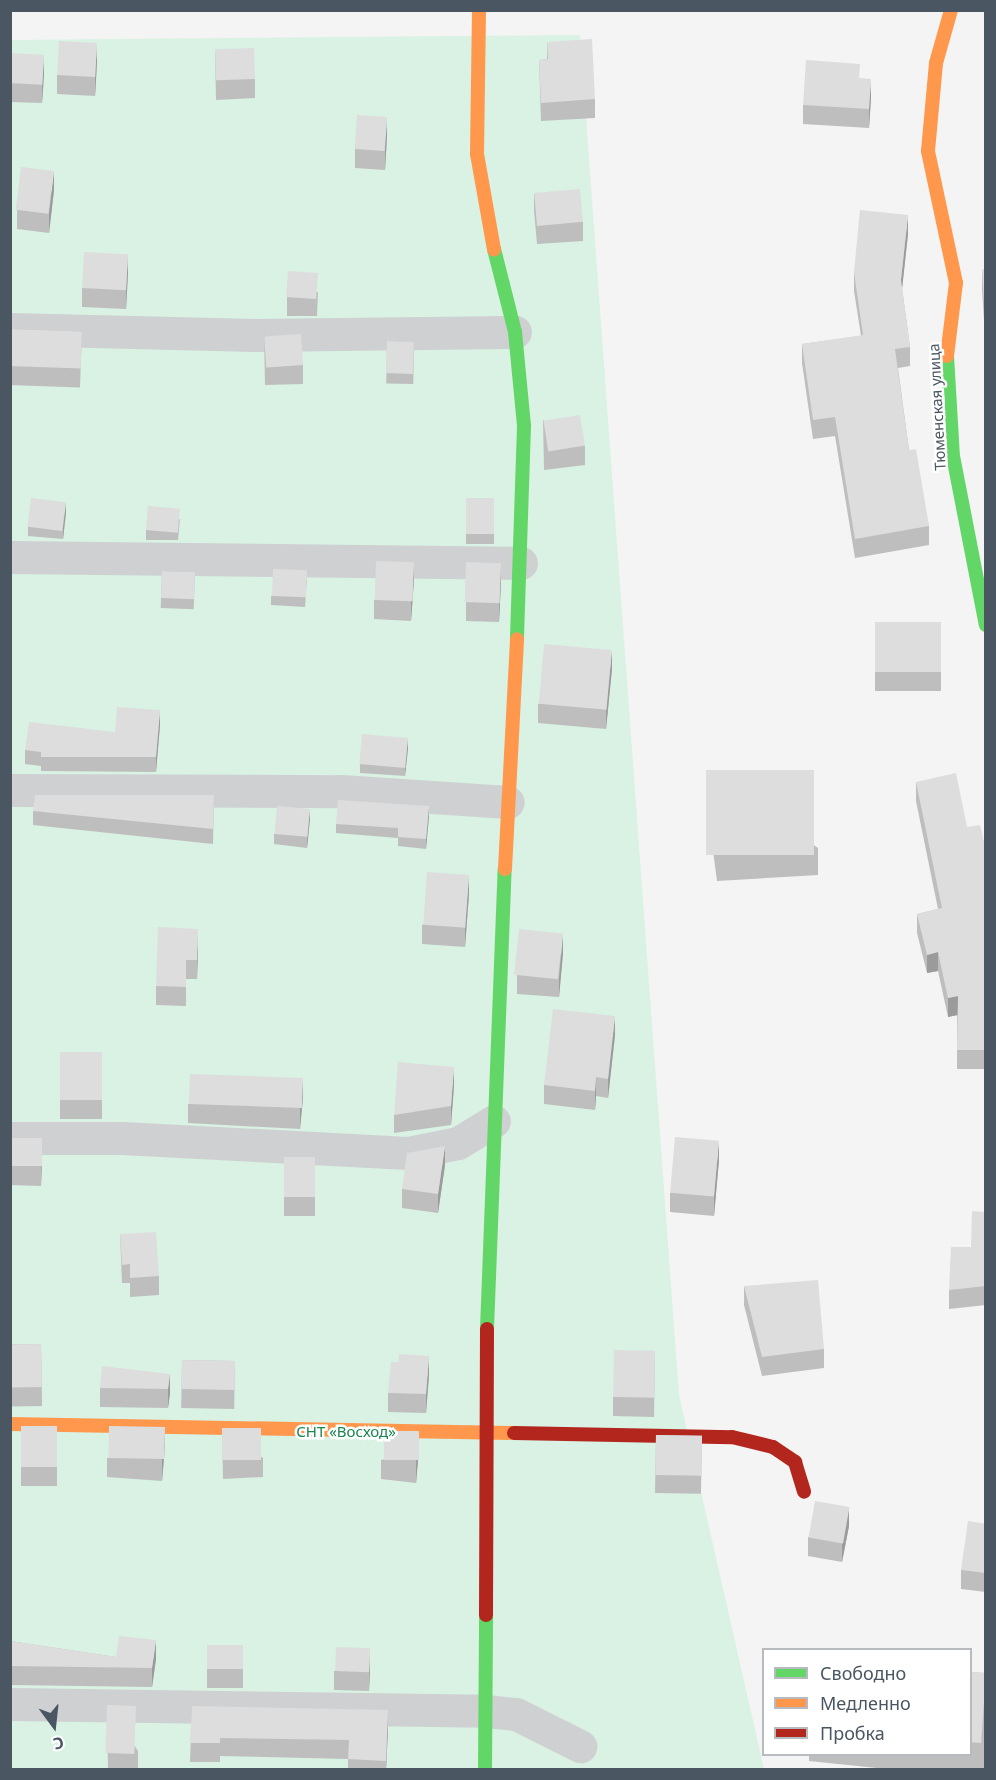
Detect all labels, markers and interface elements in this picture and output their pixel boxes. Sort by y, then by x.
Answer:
street label: Тюменская улица [925,343,949,471]
park label: СНТ «Восход» [296,1423,396,1441]
legend [762,1648,972,1756]
text: Свободно [820,1661,906,1685]
text: Медленно [820,1691,911,1715]
north arrow [24,1696,84,1756]
text: Пробка [820,1721,885,1745]
text: С [51,1731,67,1755]

